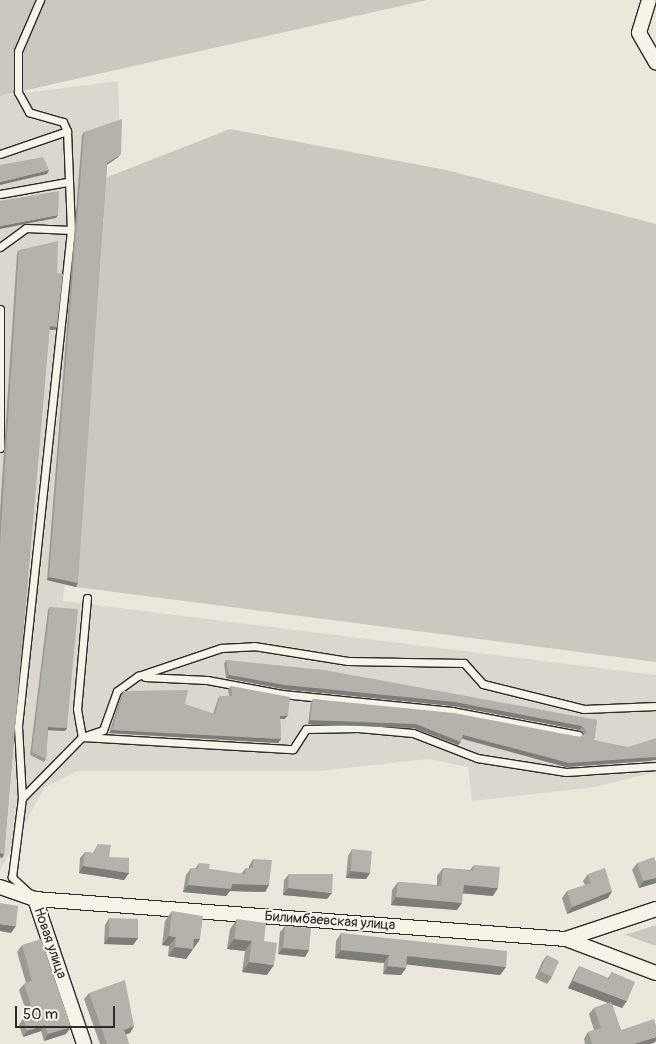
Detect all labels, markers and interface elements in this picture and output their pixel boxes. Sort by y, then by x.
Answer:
street label: Новая улица [30,905,70,981]
street label: Билимбаевская улица [264,908,396,934]
scale bar [18,996,118,1028]
text: 50 m [23,1005,58,1024]

